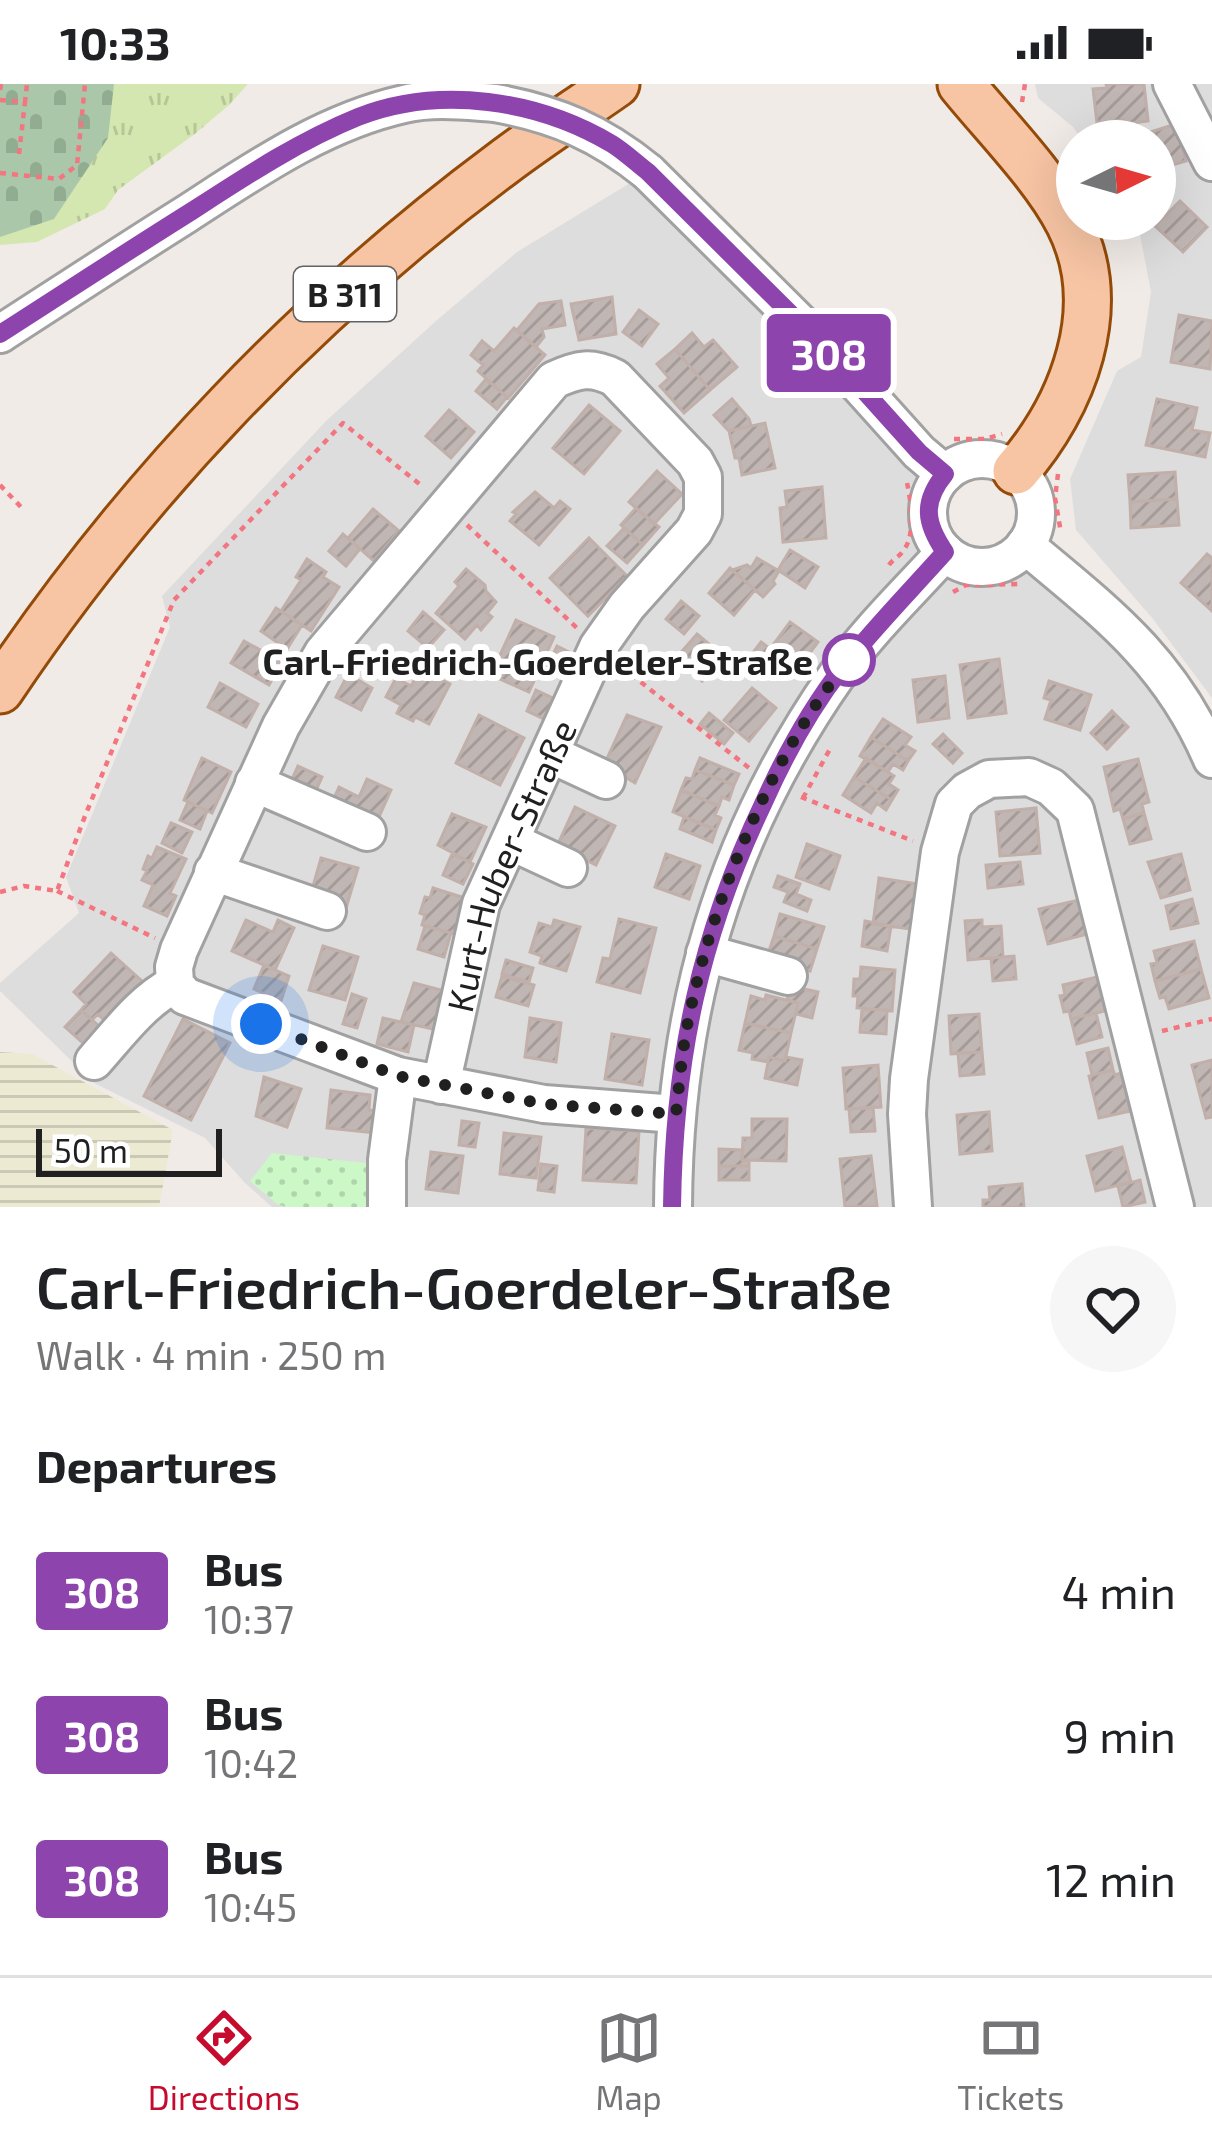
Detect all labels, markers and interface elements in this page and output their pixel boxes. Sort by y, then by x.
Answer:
text: 10:33 [60,15,170,69]
north arrow [1056,120,1176,240]
map controls [1056,120,1176,240]
road number: B 311 [294,267,396,321]
line badge: 308 [760,314,898,392]
text: 308 [791,328,867,378]
marker: Carl-Friedrich-Goerdeler-Straße [824,635,874,685]
place label: Carl-Friedrich-Goerdeler-Straße [262,639,813,682]
street label: Kurt-Huber-Straße [436,712,584,1016]
your location [231,994,291,1054]
scale bar [36,1123,222,1176]
text: 50 m [54,1130,128,1170]
button: heart [1050,1246,1176,1372]
text: Carl-Friedrich-Goerdeler-Straße [36,1252,892,1320]
text: Walk · 4 min · 250 m [36,1331,387,1378]
text: Departures [36,1438,277,1492]
text: Bus [204,1541,283,1595]
text: 4 min [1062,1564,1176,1618]
text: 308 [64,1566,140,1616]
text: 10:37 [204,1595,294,1642]
text: Bus [204,1685,283,1739]
text: 9 min [1063,1708,1176,1762]
text: 308 [64,1710,140,1760]
text: 10:42 [204,1739,298,1786]
text: Bus [204,1829,283,1883]
text: 12 min [1046,1852,1176,1906]
text: 308 [64,1854,140,1904]
text: 10:45 [204,1883,297,1930]
tab: Directions [148,2005,300,2117]
tab: Map [596,2005,662,2117]
tab: Tickets [957,2005,1064,2117]

